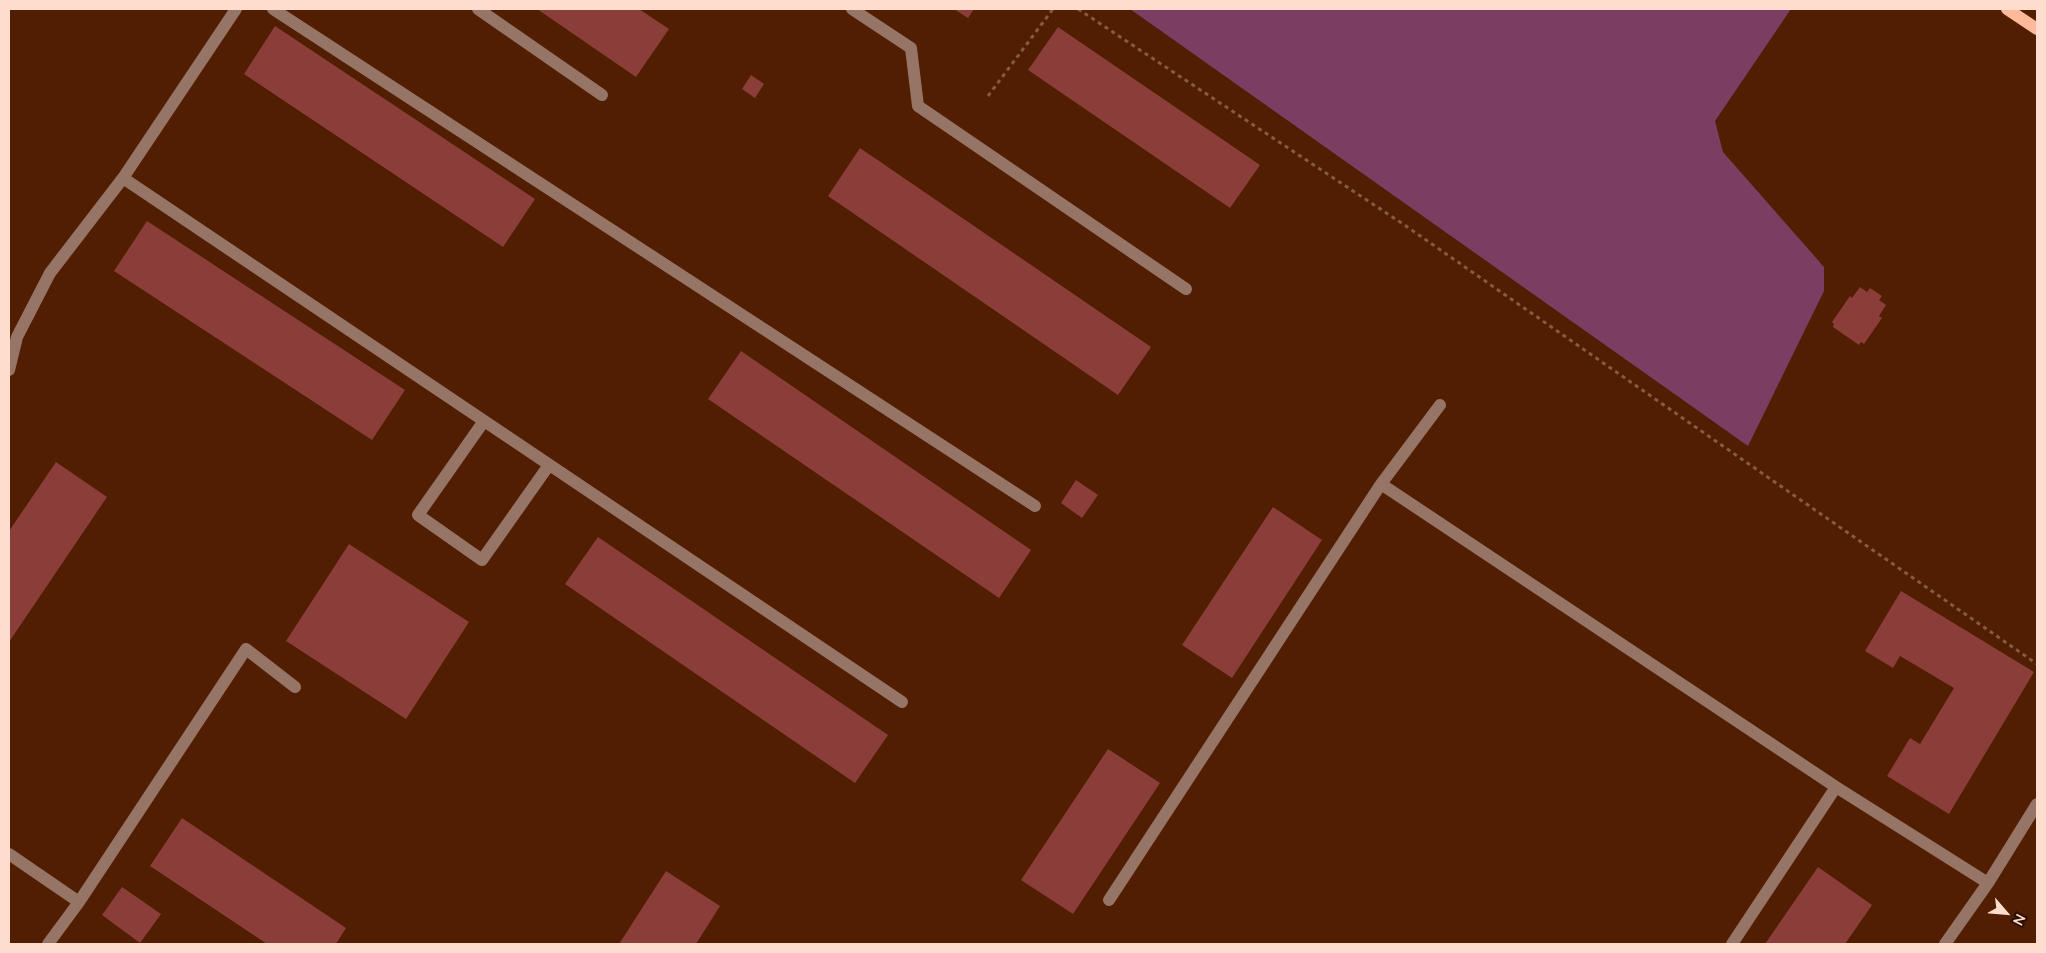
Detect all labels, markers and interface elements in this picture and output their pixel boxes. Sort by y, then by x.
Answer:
north arrow [1981,888,2031,938]
text: N [2009,911,2030,929]

